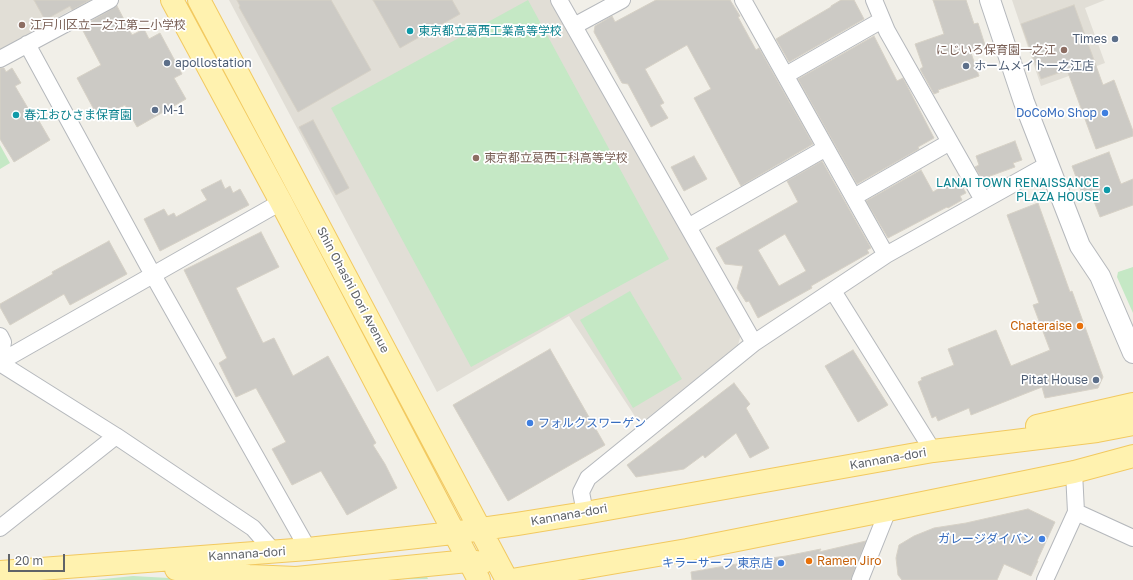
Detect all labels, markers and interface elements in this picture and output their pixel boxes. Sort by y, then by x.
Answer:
place label: 江戸川区立一之江第二小学校 [30,18,186,32]
marker: 江戸川区立一之江第二小学校 [17,20,27,30]
place label: 東京都立葛西工業高等学校 [418,24,562,38]
marker: 東京都立葛西工業高等学校 [405,26,415,36]
place label: Times [1072,32,1107,46]
marker: Times [1110,34,1120,44]
place label: にじいろ保育園一之江 [936,43,1056,57]
marker: にじいろ保育園一之江 [1059,45,1069,55]
place label: apollostation [175,56,252,70]
marker: apollostation [162,58,172,68]
place label: ホームメイト一之江店 [974,59,1094,73]
marker: ホームメイト一之江店 [961,61,971,71]
place label: M-1 [163,103,184,117]
marker: M-1 [150,105,160,115]
place label: DoCoMo Shop [1016,106,1097,120]
place label: 春江おひさま保育園 [24,108,132,122]
marker: DoCoMo Shop [1100,108,1110,118]
marker: 春江おひさま保育園 [11,110,21,120]
place label: 東京都立葛西工科高等学校 [484,151,628,165]
marker: 東京都立葛西工科高等学校 [471,153,481,163]
place label: LANAI TOWN RENAISSANCE PLAZA HOUSE [936,176,1099,204]
marker: LANAI TOWN RENAISSANCE PLAZA HOUSE [1102,185,1112,195]
street label: Shin Ohashi Dori Avenue [314,225,392,355]
place label: Chateraise [1010,319,1072,333]
marker: Chateraise [1075,321,1085,331]
place label: Pitat House [1021,373,1088,387]
marker: Pitat House [1091,375,1101,385]
place label: フォルクスワーゲン [538,416,646,430]
marker: フォルクスワーゲン [525,418,535,428]
street label: Kannana-dori [849,445,927,473]
street label: Kannana-dori [530,501,608,529]
place label: ガレージダイバン [938,532,1034,546]
marker: ガレージダイバン [1037,534,1047,544]
street label: Kannana-dori [208,544,286,564]
scale bar [10,546,67,572]
text: 20 m [15,553,43,568]
place label: Ramen Jiro [817,554,881,568]
place label: キラーサーフ 東京店 [662,556,773,570]
marker: Ramen Jiro [804,556,814,566]
marker: キラーサーフ 東京店 [776,558,786,568]

